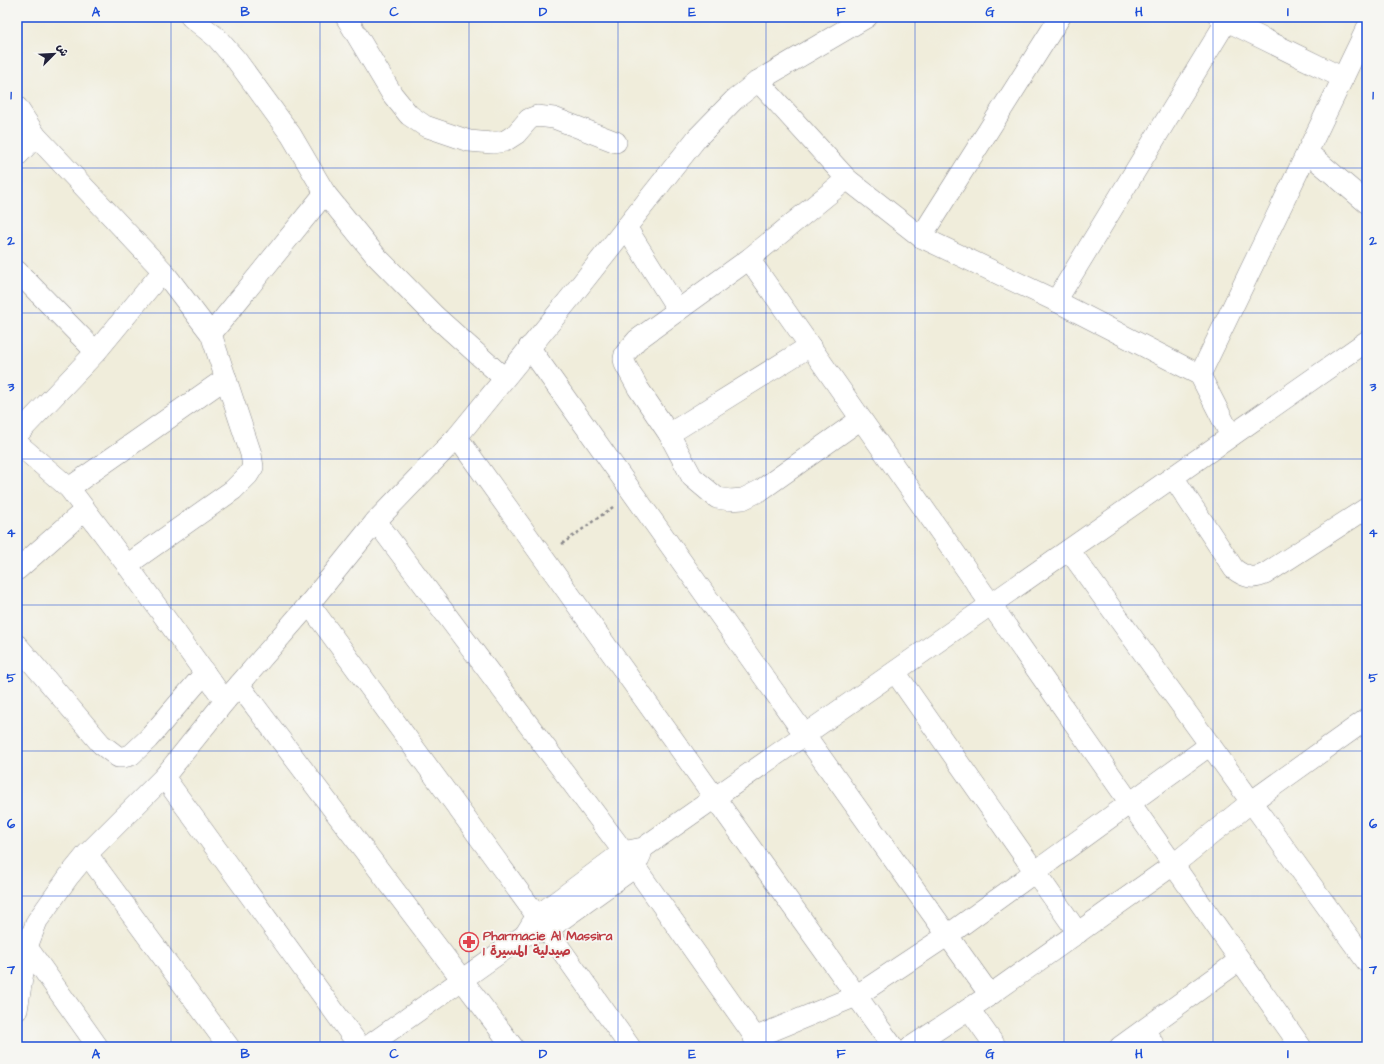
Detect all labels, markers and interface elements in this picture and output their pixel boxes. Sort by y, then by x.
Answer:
text: A [92,3,101,21]
text: B [240,3,250,21]
text: C [389,3,399,21]
text: D [539,3,548,21]
text: E [688,3,696,21]
text: F [836,3,846,21]
text: G [985,3,995,21]
text: H [1135,3,1143,21]
text: I [1287,3,1289,21]
north arrow [34,34,74,74]
text: ش [53,42,72,59]
text: 1 [10,86,12,104]
text: 1 [1372,86,1374,104]
text: 2 [6,232,15,250]
text: 2 [1368,232,1377,250]
text: 3 [7,378,15,396]
text: 3 [1369,378,1377,396]
text: 4 [7,524,16,542]
text: 4 [1369,524,1378,542]
text: 5 [6,669,16,687]
text: 5 [1368,669,1378,687]
text: 6 [7,815,16,833]
text: 6 [1369,815,1378,833]
place label: Pharmacie Al Massira 1 صيدلية المسيرة [483,927,613,960]
pharmacy icon: Pharmacie Al Massira 1 صيدلية المسيرة [458,931,480,953]
text: 7 [6,961,16,979]
text: 7 [1368,961,1378,979]
text: A [92,1045,101,1063]
text: B [240,1045,250,1063]
text: C [389,1045,399,1063]
text: D [539,1045,548,1063]
text: E [688,1045,696,1063]
text: F [836,1045,846,1063]
text: G [985,1045,995,1063]
text: H [1135,1045,1143,1063]
text: I [1287,1045,1289,1063]

